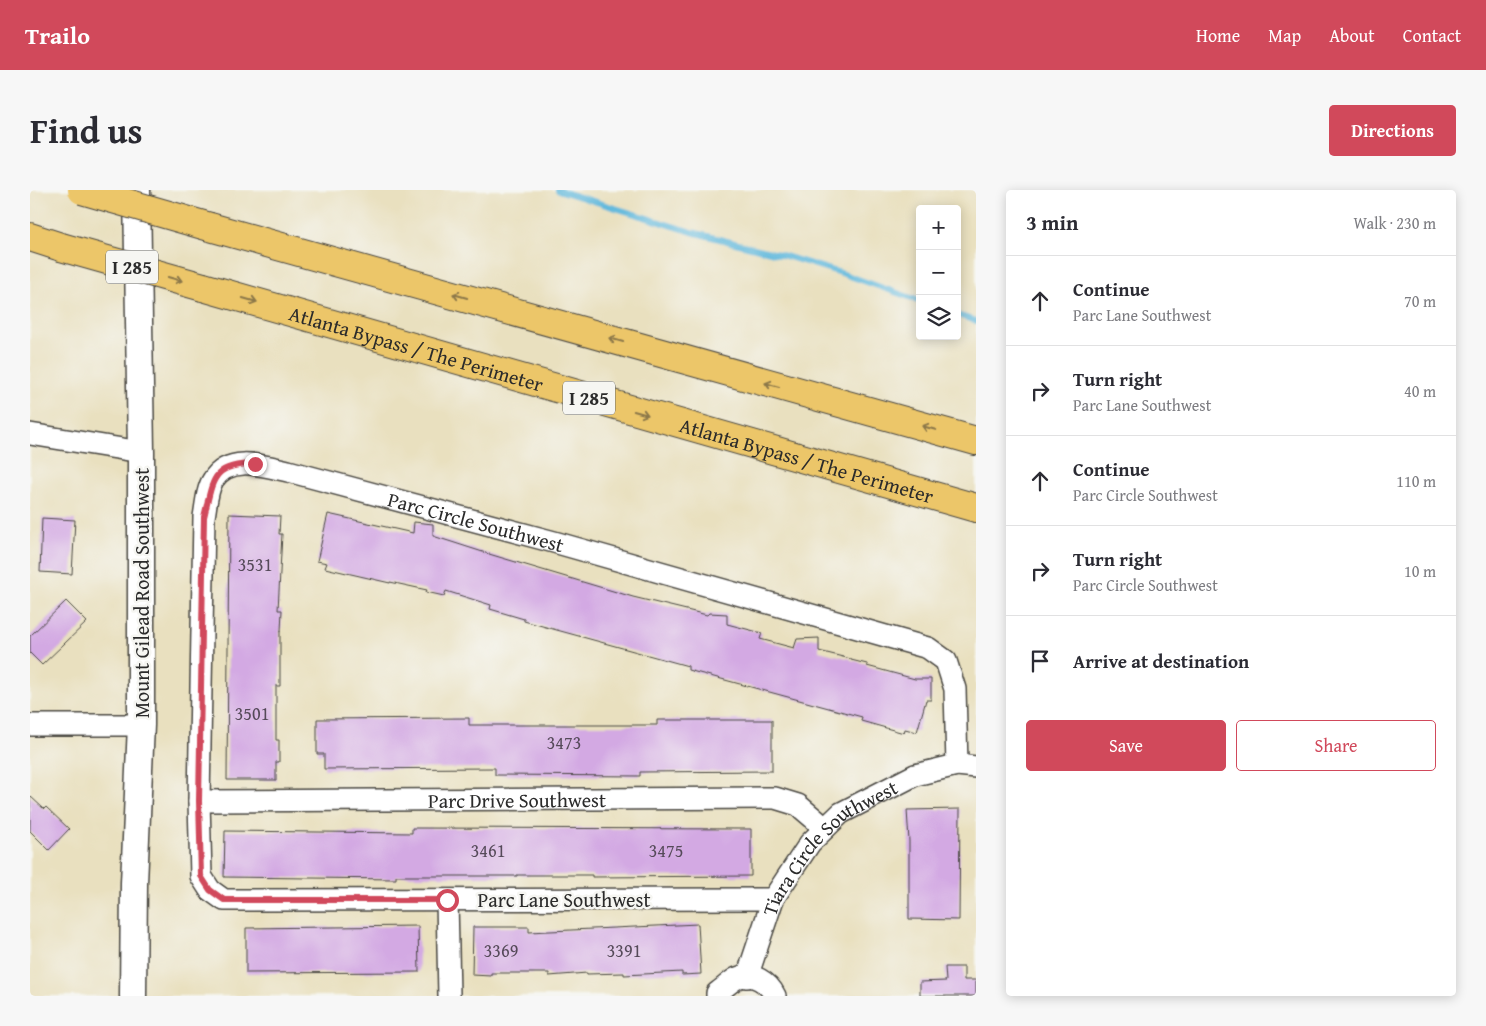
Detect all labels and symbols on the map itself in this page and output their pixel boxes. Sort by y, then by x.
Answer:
road number: I 285 [106,251,158,284]
one-way arrow [167,274,183,284]
one-way arrow [452,291,468,300]
one-way arrow [241,296,257,305]
street label: Atlanta Bypass / The Perimeter [286,298,547,398]
one-way arrow [609,335,625,345]
one-way arrow [765,379,781,389]
road number: I 285 [563,382,615,414]
one-way arrow [633,408,649,418]
street label: Atlanta Bypass / The Perimeter [676,410,937,510]
one-way arrow [921,423,937,432]
route end [244,453,267,476]
street label: Mount Gilead Road Southwest [127,468,156,718]
street label: Parc Circle Southwest [385,484,567,559]
house number: 3531 [238,551,272,578]
house number: 3501 [235,700,269,727]
house number: 3473 [547,729,581,756]
street label: Tiara Circle Southwest [754,772,902,919]
street label: Parc Drive Southwest [428,784,606,814]
house number: 3461 [471,837,505,864]
house number: 3475 [649,837,683,864]
street label: Parc Lane Southwest [478,885,650,914]
route start [436,889,459,912]
house number: 3369 [484,937,518,964]
house number: 3391 [607,937,641,964]

